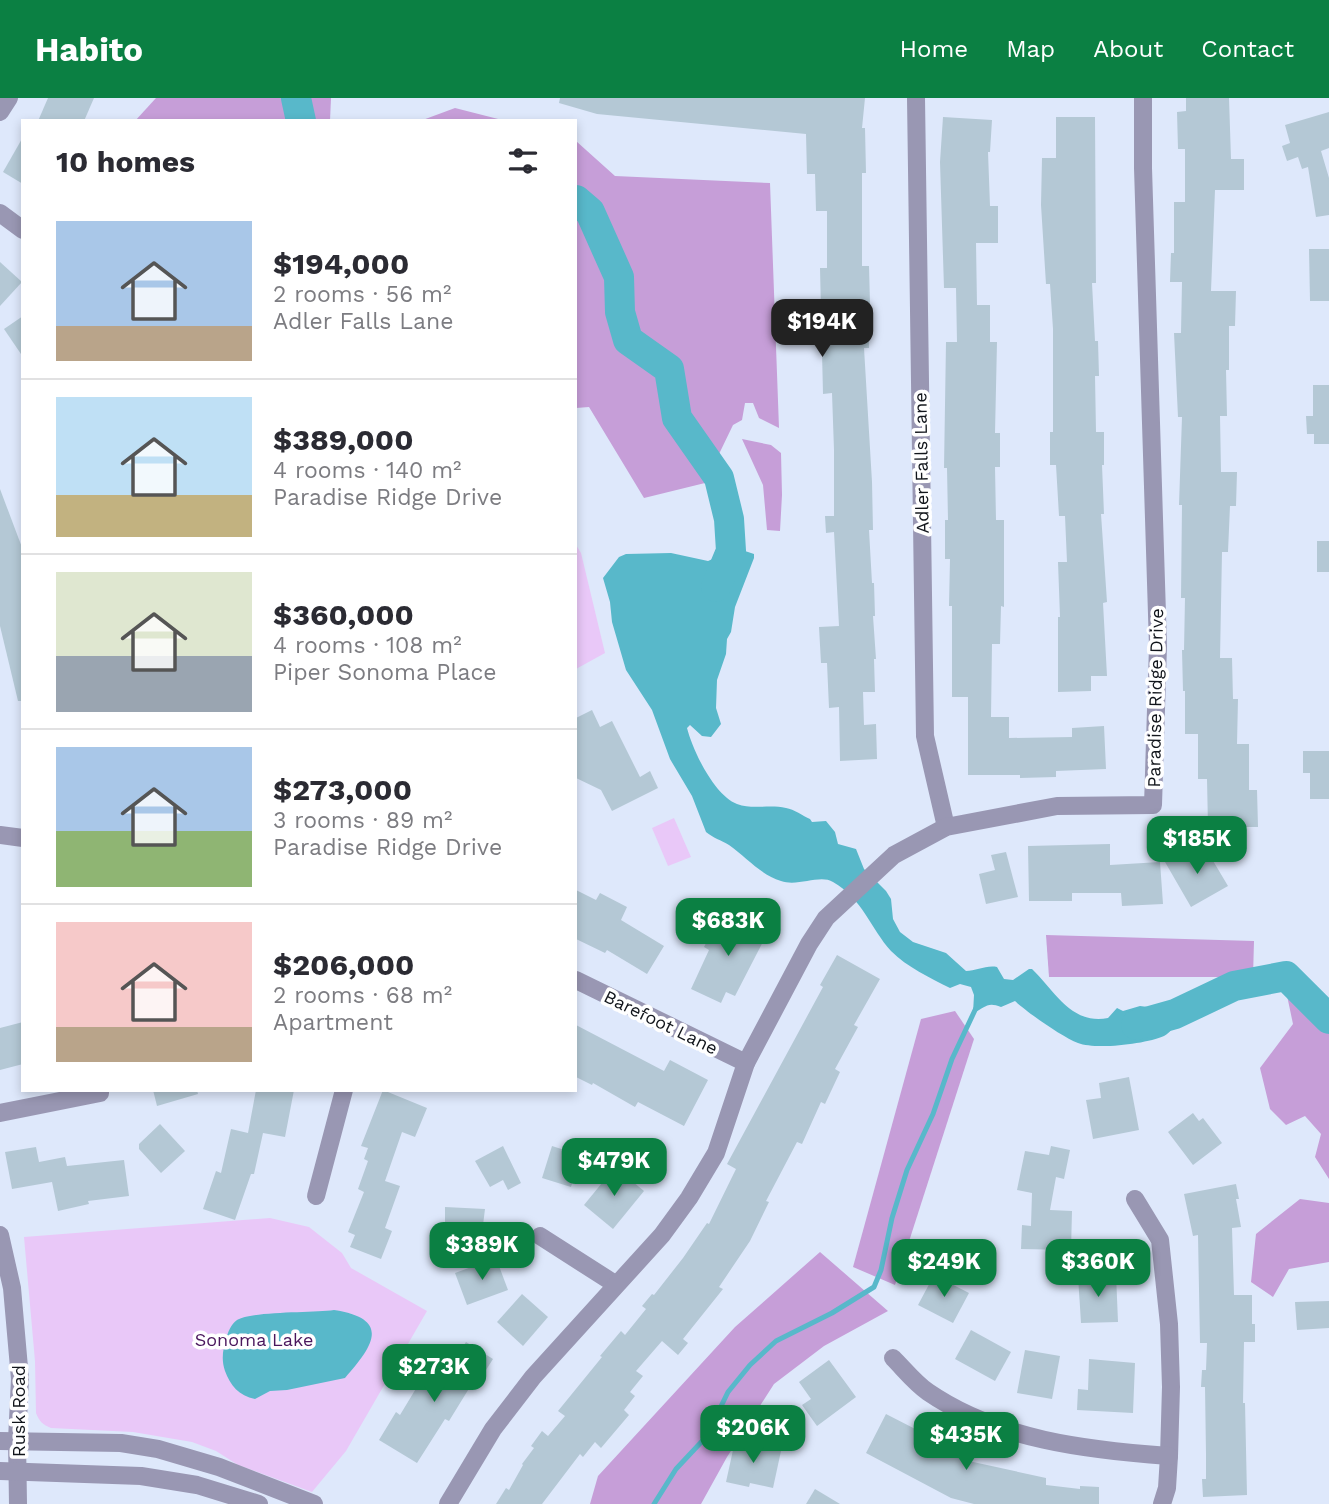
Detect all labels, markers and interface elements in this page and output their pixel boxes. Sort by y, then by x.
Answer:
text: Habito [35,30,143,69]
text: Home [900,35,968,63]
text: Map [1006,35,1055,63]
text: About [1093,35,1163,63]
text: Contact [1201,35,1294,63]
icon: filters [504,142,542,180]
text: 10 homes [56,144,195,179]
text: $194,000 [273,246,409,281]
icon: home [112,249,196,333]
text: 2 rooms · 56 m² [273,281,451,308]
pin: $194K [773,300,871,359]
text: Adler Falls Lane [273,308,454,335]
text: $194K [787,308,857,335]
street label: Adler Falls Lane [909,392,933,534]
text: $389,000 [273,422,414,457]
icon: home [112,425,196,509]
text: 4 rooms · 140 m² [273,457,461,484]
text: Paradise Ridge Drive [273,484,502,511]
text: $360,000 [273,597,414,632]
icon: home [112,600,196,684]
street label: Paradise Ridge Drive [1143,608,1167,788]
text: 4 rooms · 108 m² [273,632,462,659]
text: Piper Sonoma Place [273,659,497,686]
text: $273,000 [273,772,412,807]
icon: home [112,775,196,859]
text: 3 rooms · 89 m² [273,807,452,834]
pin: $185K [1148,816,1246,876]
text: $185K [1163,825,1231,852]
text: Paradise Ridge Drive [273,834,502,861]
pin: $683K [679,898,777,958]
text: $683K [692,907,764,934]
text: $206,000 [273,947,414,982]
icon: home [112,950,196,1034]
text: 2 rooms · 68 m² [273,982,452,1009]
street label: Barefoot Lane [601,985,721,1059]
text: Apartment [273,1009,393,1036]
pin: $479K [565,1138,663,1198]
text: $479K [578,1147,650,1174]
pin: $389K [433,1222,531,1282]
text: $389K [446,1231,518,1258]
pin: $249K [895,1240,993,1299]
pin: $360K [1049,1240,1147,1299]
text: $249K [907,1248,981,1275]
text: $360K [1061,1248,1135,1275]
park label: Sonoma Lake [195,1329,313,1350]
pin: $273K [385,1344,483,1404]
text: $273K [398,1353,470,1380]
street label: Rusk Road [8,1365,29,1457]
pin: $206K [704,1406,802,1465]
pin: $435K [917,1412,1015,1472]
text: $206K [716,1414,790,1441]
text: $435K [930,1421,1002,1448]

